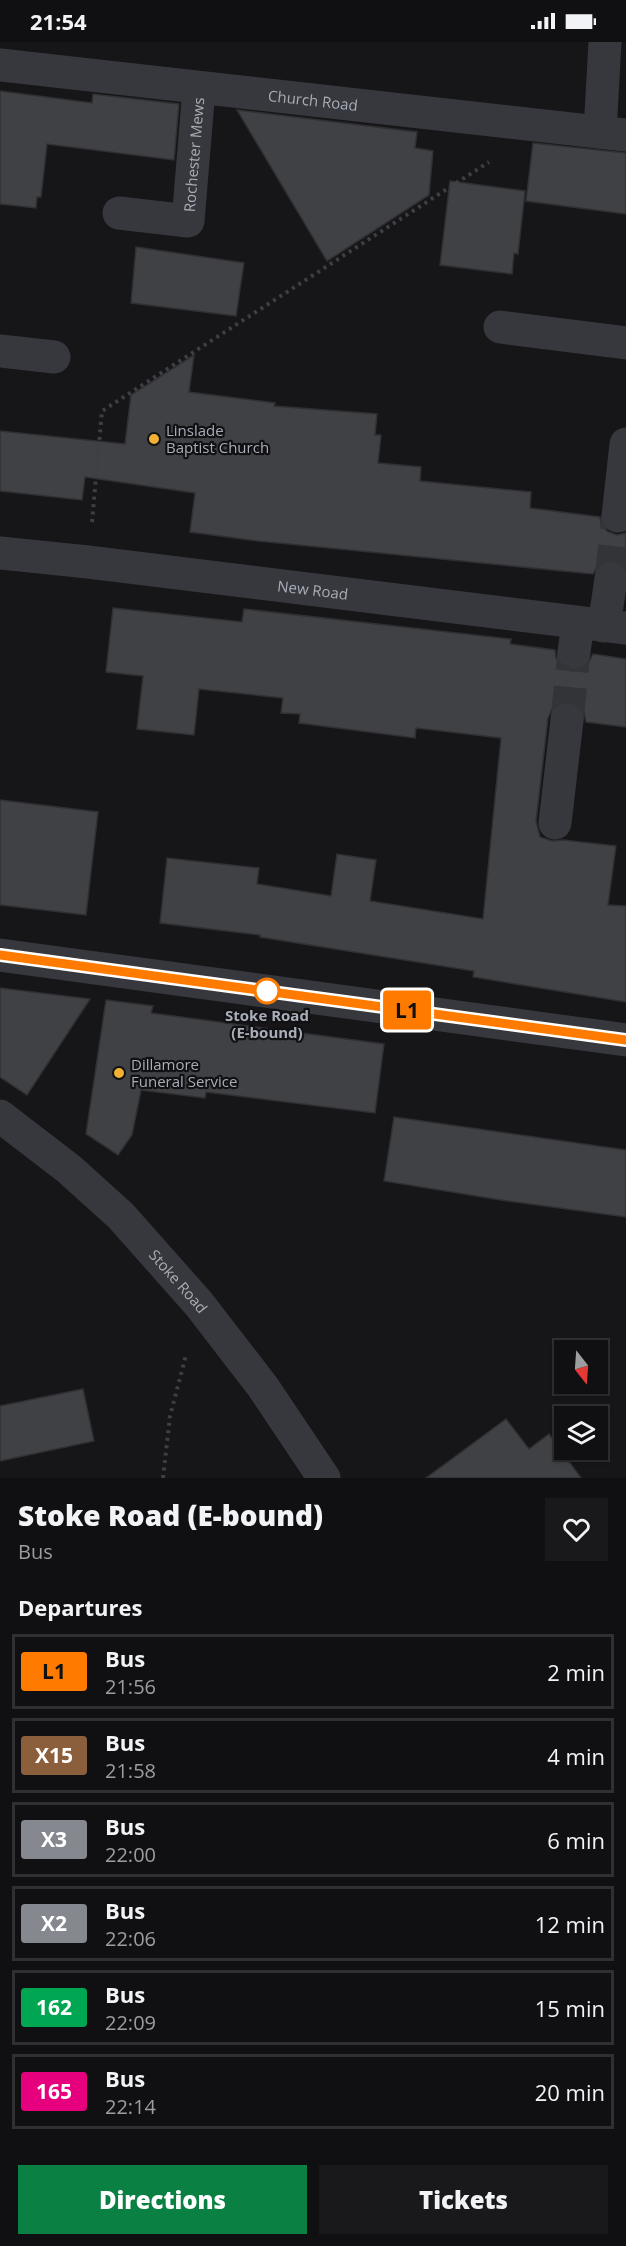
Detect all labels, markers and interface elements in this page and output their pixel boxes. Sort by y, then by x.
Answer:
text: 21:54 [30,6,87,36]
street label: Church Road [267,85,359,115]
street label: Rochester Mews [179,97,208,213]
place label: Linslade Baptist Church [166,420,269,457]
marker: Linslade Baptist Church [147,432,161,446]
street label: New Road [276,575,349,604]
marker: Stoke Road (E-bound) [254,978,280,1004]
line badge: L1 [380,990,434,1030]
text: L1 [395,996,419,1024]
place label: Stoke Road (E-bound) [225,1005,309,1042]
place label: Dillamore Funeral Service [131,1054,237,1091]
marker: Dillamore Funeral Service [112,1066,126,1080]
street label: Stoke Road [145,1245,212,1317]
north arrow [554,1340,608,1394]
map controls [554,1340,608,1460]
button: layers [554,1406,608,1460]
text: Stoke Road (E-bound) [18,1496,323,1534]
button: heart [545,1498,608,1561]
text: Bus [18,1538,53,1565]
text: Departures [18,1592,142,1622]
text: Bus [105,1643,145,1673]
text: L1 [42,1657,66,1685]
text: 2 min [547,1657,605,1687]
text: 21:56 [105,1673,156,1700]
text: Bus [105,1727,145,1757]
text: X15 [35,1741,73,1769]
text: 4 min [547,1741,605,1771]
text: 21:58 [105,1757,156,1784]
text: Bus [105,1811,145,1841]
text: X3 [41,1825,67,1853]
text: 6 min [547,1825,605,1855]
text: 22:00 [105,1841,156,1868]
text: Bus [105,1895,145,1925]
text: X2 [41,1909,67,1937]
text: 12 min [535,1909,605,1939]
text: 22:06 [105,1925,156,1952]
text: Bus [105,1979,145,2009]
text: 162 [36,1993,72,2021]
text: 15 min [535,1993,605,2023]
text: 22:09 [105,2009,156,2036]
text: Bus [105,2063,145,2093]
text: 165 [36,2077,72,2105]
text: 20 min [535,2077,605,2107]
text: 22:14 [105,2093,156,2120]
button: Directions [18,2165,307,2234]
button: Tickets [319,2165,608,2234]

